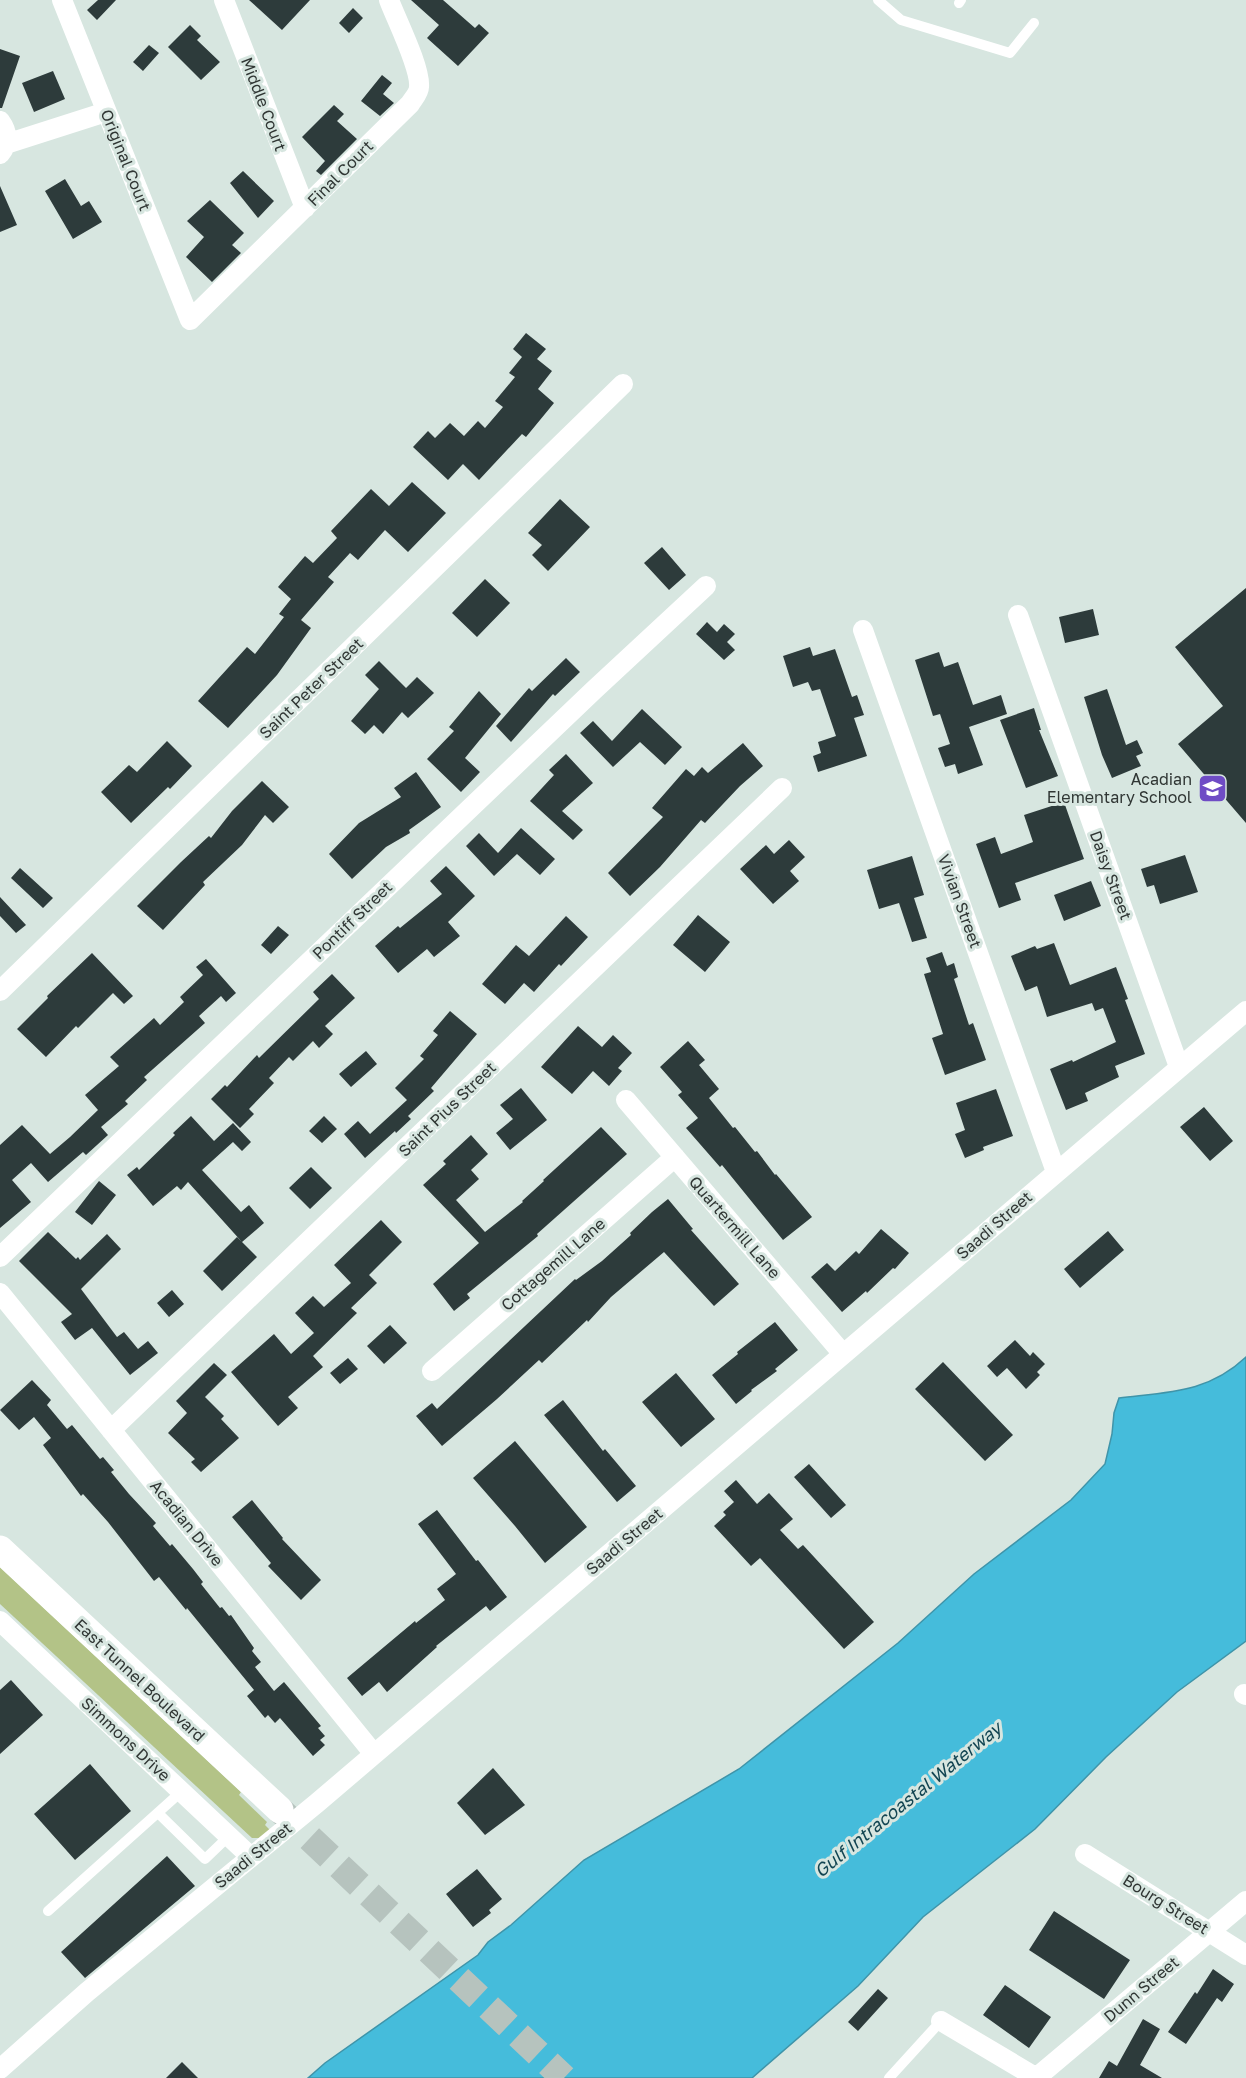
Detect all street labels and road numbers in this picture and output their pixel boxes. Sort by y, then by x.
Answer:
street label: Middle Court [237,54,291,154]
street label: Original Court [97,106,155,214]
street label: Final Court [303,136,377,210]
street label: Saint Peter Street [255,633,367,743]
street label: Daisy Street [1086,828,1136,922]
street label: Vivian Street [934,851,986,951]
street label: Pontiff Street [308,877,396,963]
street label: Saint Pius Street [394,1057,500,1161]
street label: Quartermill Lane [685,1172,785,1282]
street label: Saadi Street [952,1187,1036,1263]
street label: Cottagemill Lane [497,1213,609,1315]
street label: Acadian Drive [146,1476,228,1570]
street label: Saadi Street [582,1503,666,1579]
street label: East Tunnel Boulevard [71,1614,209,1746]
street label: Simmons Drive [77,1693,175,1785]
street label: Saadi Street [210,1818,296,1892]
street label: Bourg Street [1119,1870,1213,1938]
street label: Dunn Street [1099,1952,1183,2026]

